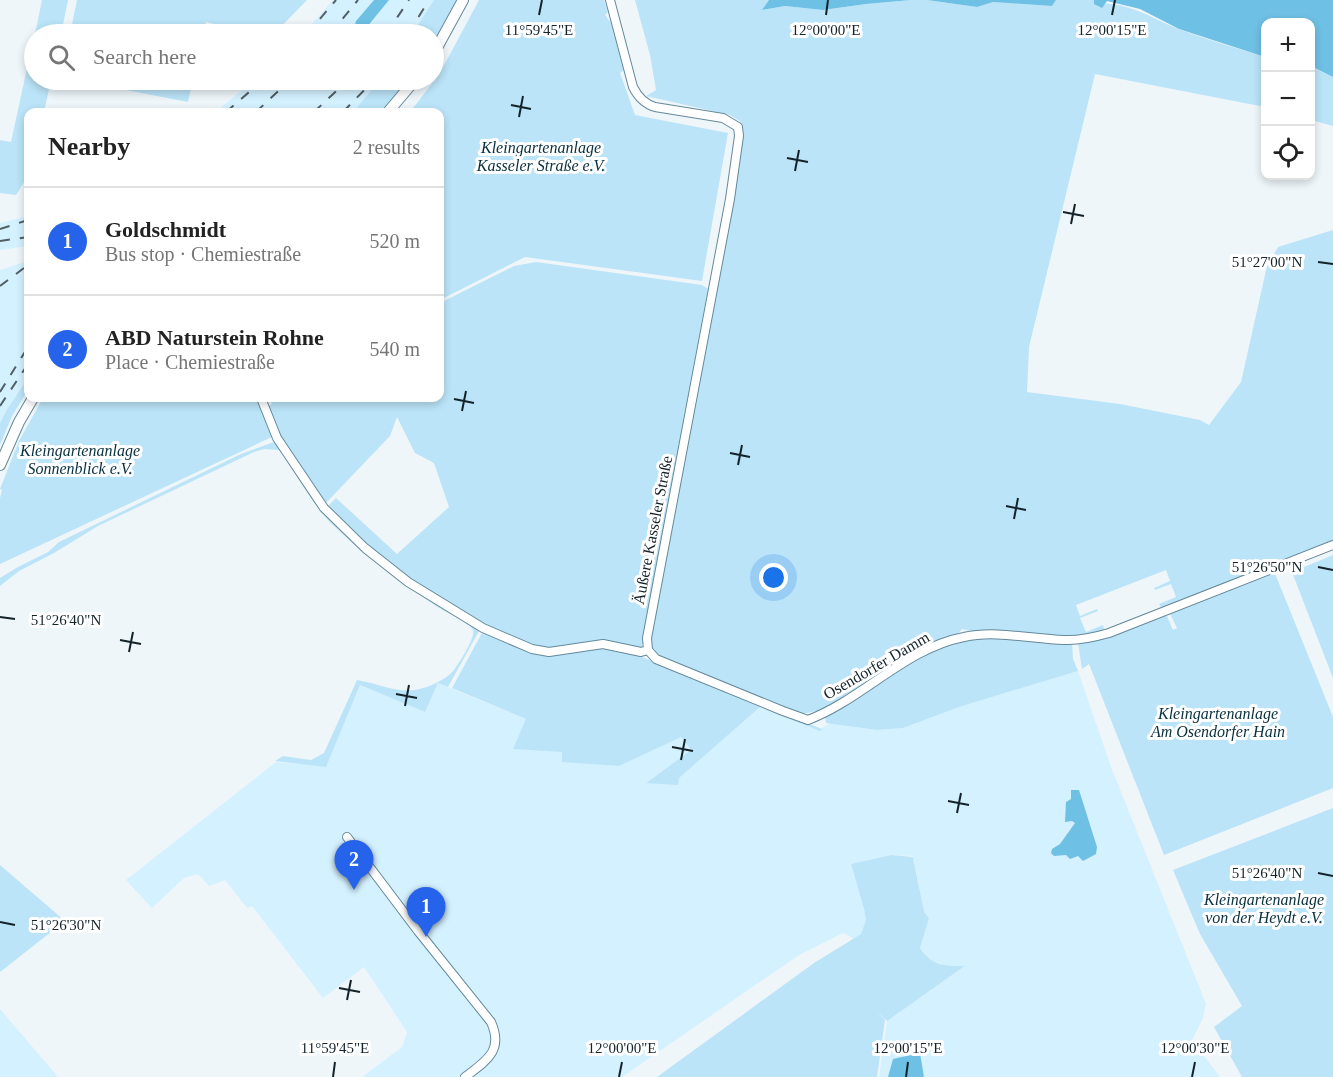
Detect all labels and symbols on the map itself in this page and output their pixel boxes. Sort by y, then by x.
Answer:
text: 11°59'45"E [505,22,573,38]
text: 12°00'00"E [792,22,861,38]
text: 12°00'15"E [1078,22,1147,38]
park label: Kleingartenanlage Kasseler Straße e.V. [476,139,606,174]
text: 51°27'00"N [1232,254,1302,270]
park label: Kleingartenanlage Sonnenblick e.V. [19,442,140,477]
street label: Äußere Kasseler Straße [630,454,675,606]
text: 51°26'50"N [1232,559,1302,575]
your location [759,563,788,592]
text: 51°26'40"N [31,612,101,628]
street label: Osendorfer Damm [820,628,933,703]
park label: Kleingartenanlage Am Osendorfer Hain [1150,705,1285,741]
pin: 2 [334,840,374,890]
text: 51°26'40"N [1232,865,1302,881]
pin: 1 [406,888,446,937]
park label: Kleingartenanlage von der Heydt e.V. [1203,891,1324,927]
text: 51°26'30"N [31,917,101,933]
text: 11°59'45"E [301,1040,369,1056]
text: 12°00'00"E [588,1040,657,1056]
text: 12°00'15"E [874,1040,943,1056]
text: 12°00'30"E [1161,1040,1230,1056]

